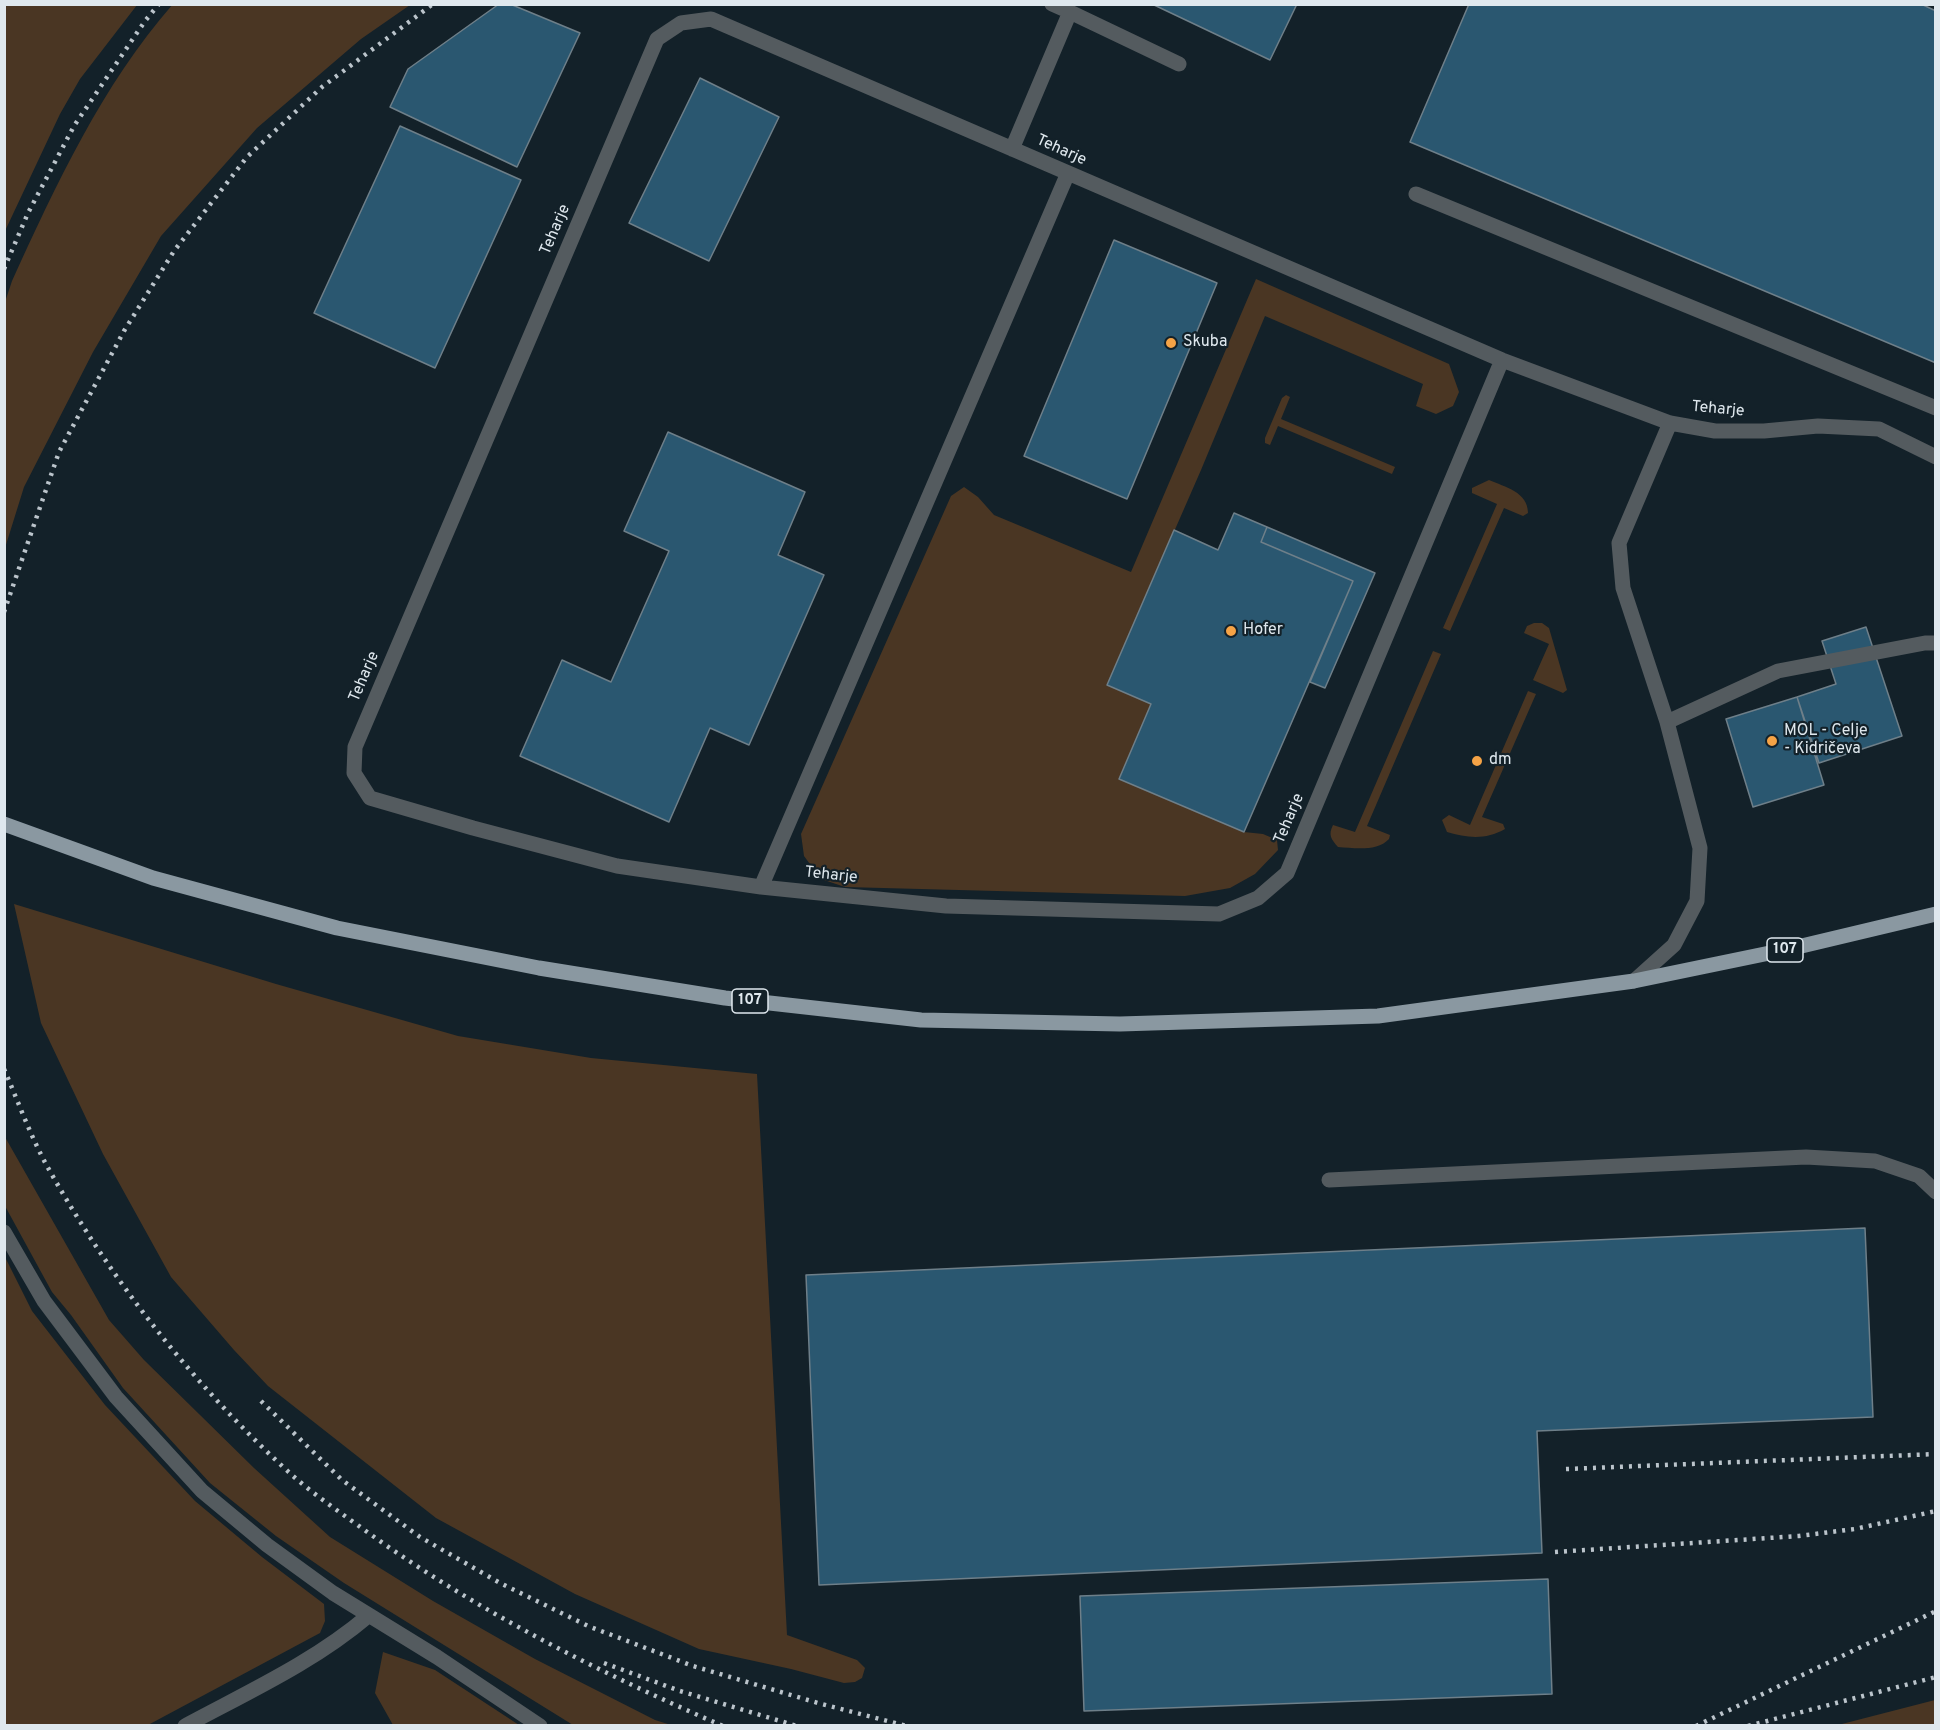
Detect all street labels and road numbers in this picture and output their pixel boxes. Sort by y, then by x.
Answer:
street label: Teharje [1033,131,1089,171]
street label: Teharje [537,202,575,258]
street label: Teharje [1691,398,1745,422]
street label: Teharje [346,649,384,705]
street label: Teharje [1271,791,1309,847]
street label: Teharje [804,864,858,888]
road number: 107 [1767,938,1803,962]
road number: 107 [732,989,768,1013]

